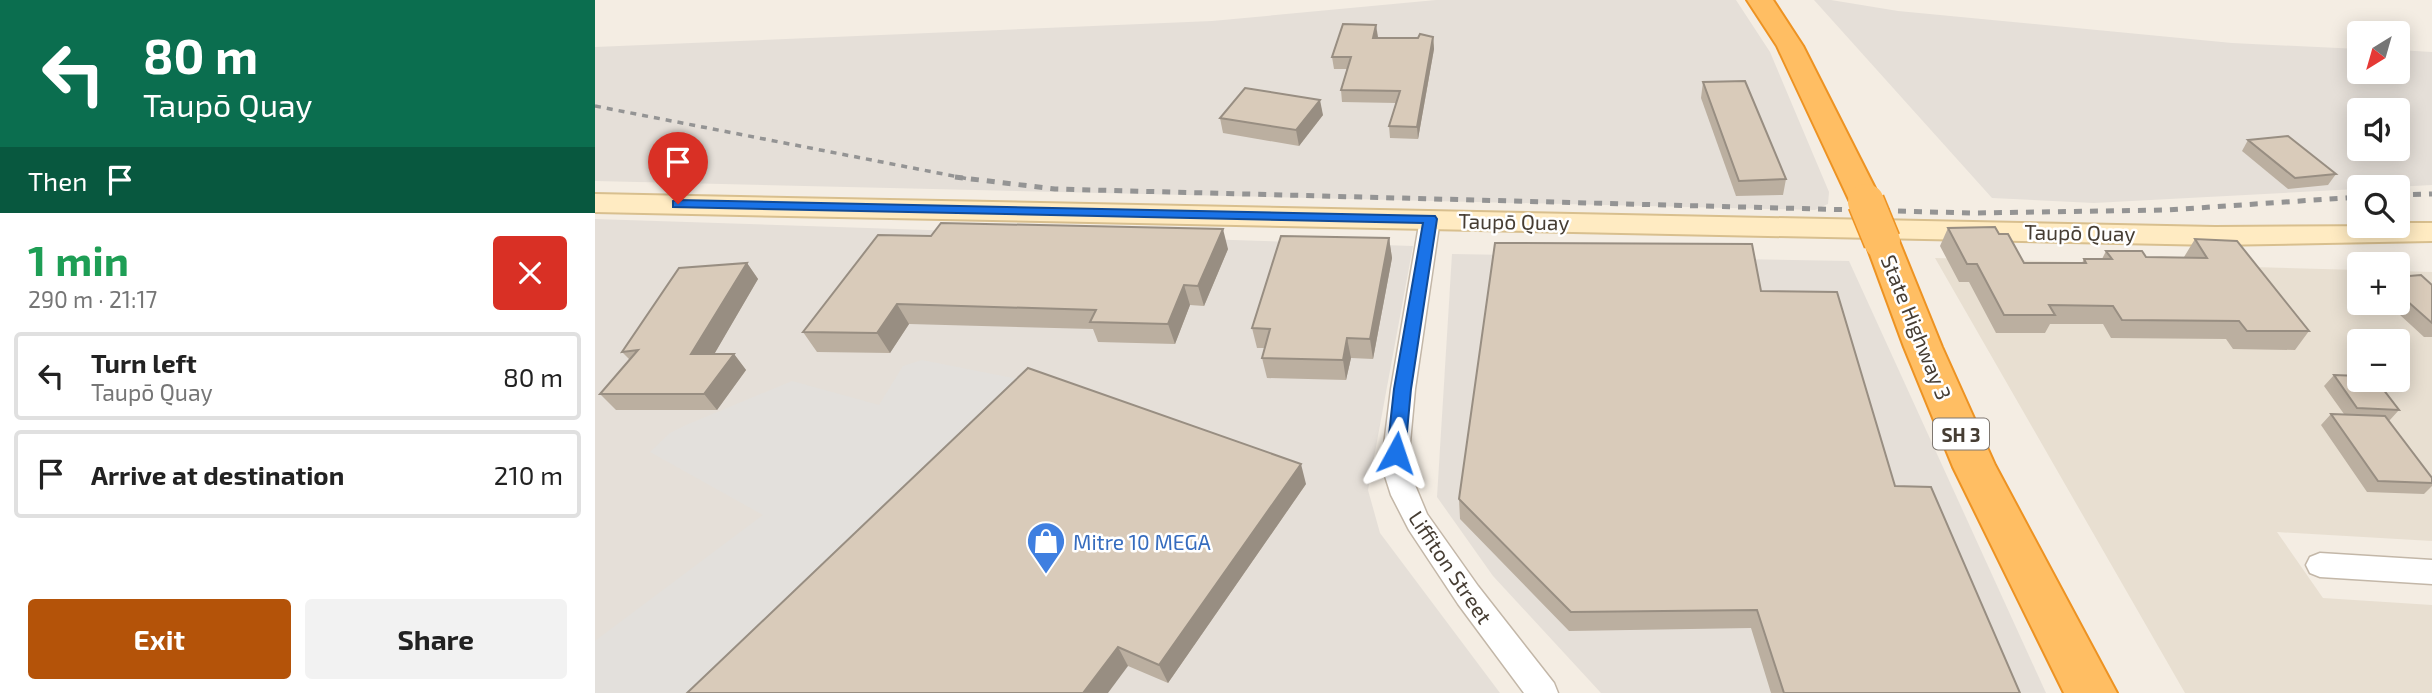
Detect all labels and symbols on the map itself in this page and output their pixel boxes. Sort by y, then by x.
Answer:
north arrow [2347,21,2410,84]
pin [648,132,708,204]
street label: Taupō Quay [1458,208,1570,235]
street label: Taupō Quay [2024,219,2136,246]
street label: State Highway 3 [1877,251,1957,403]
position arrow [1359,416,1433,490]
road number: SH 3 [1933,418,1989,449]
street label: Liffiton Street [1404,506,1498,628]
shop icon: Mitre 10 MEGA [1025,520,1067,575]
place label: Mitre 10 MEGA [1073,529,1211,554]

